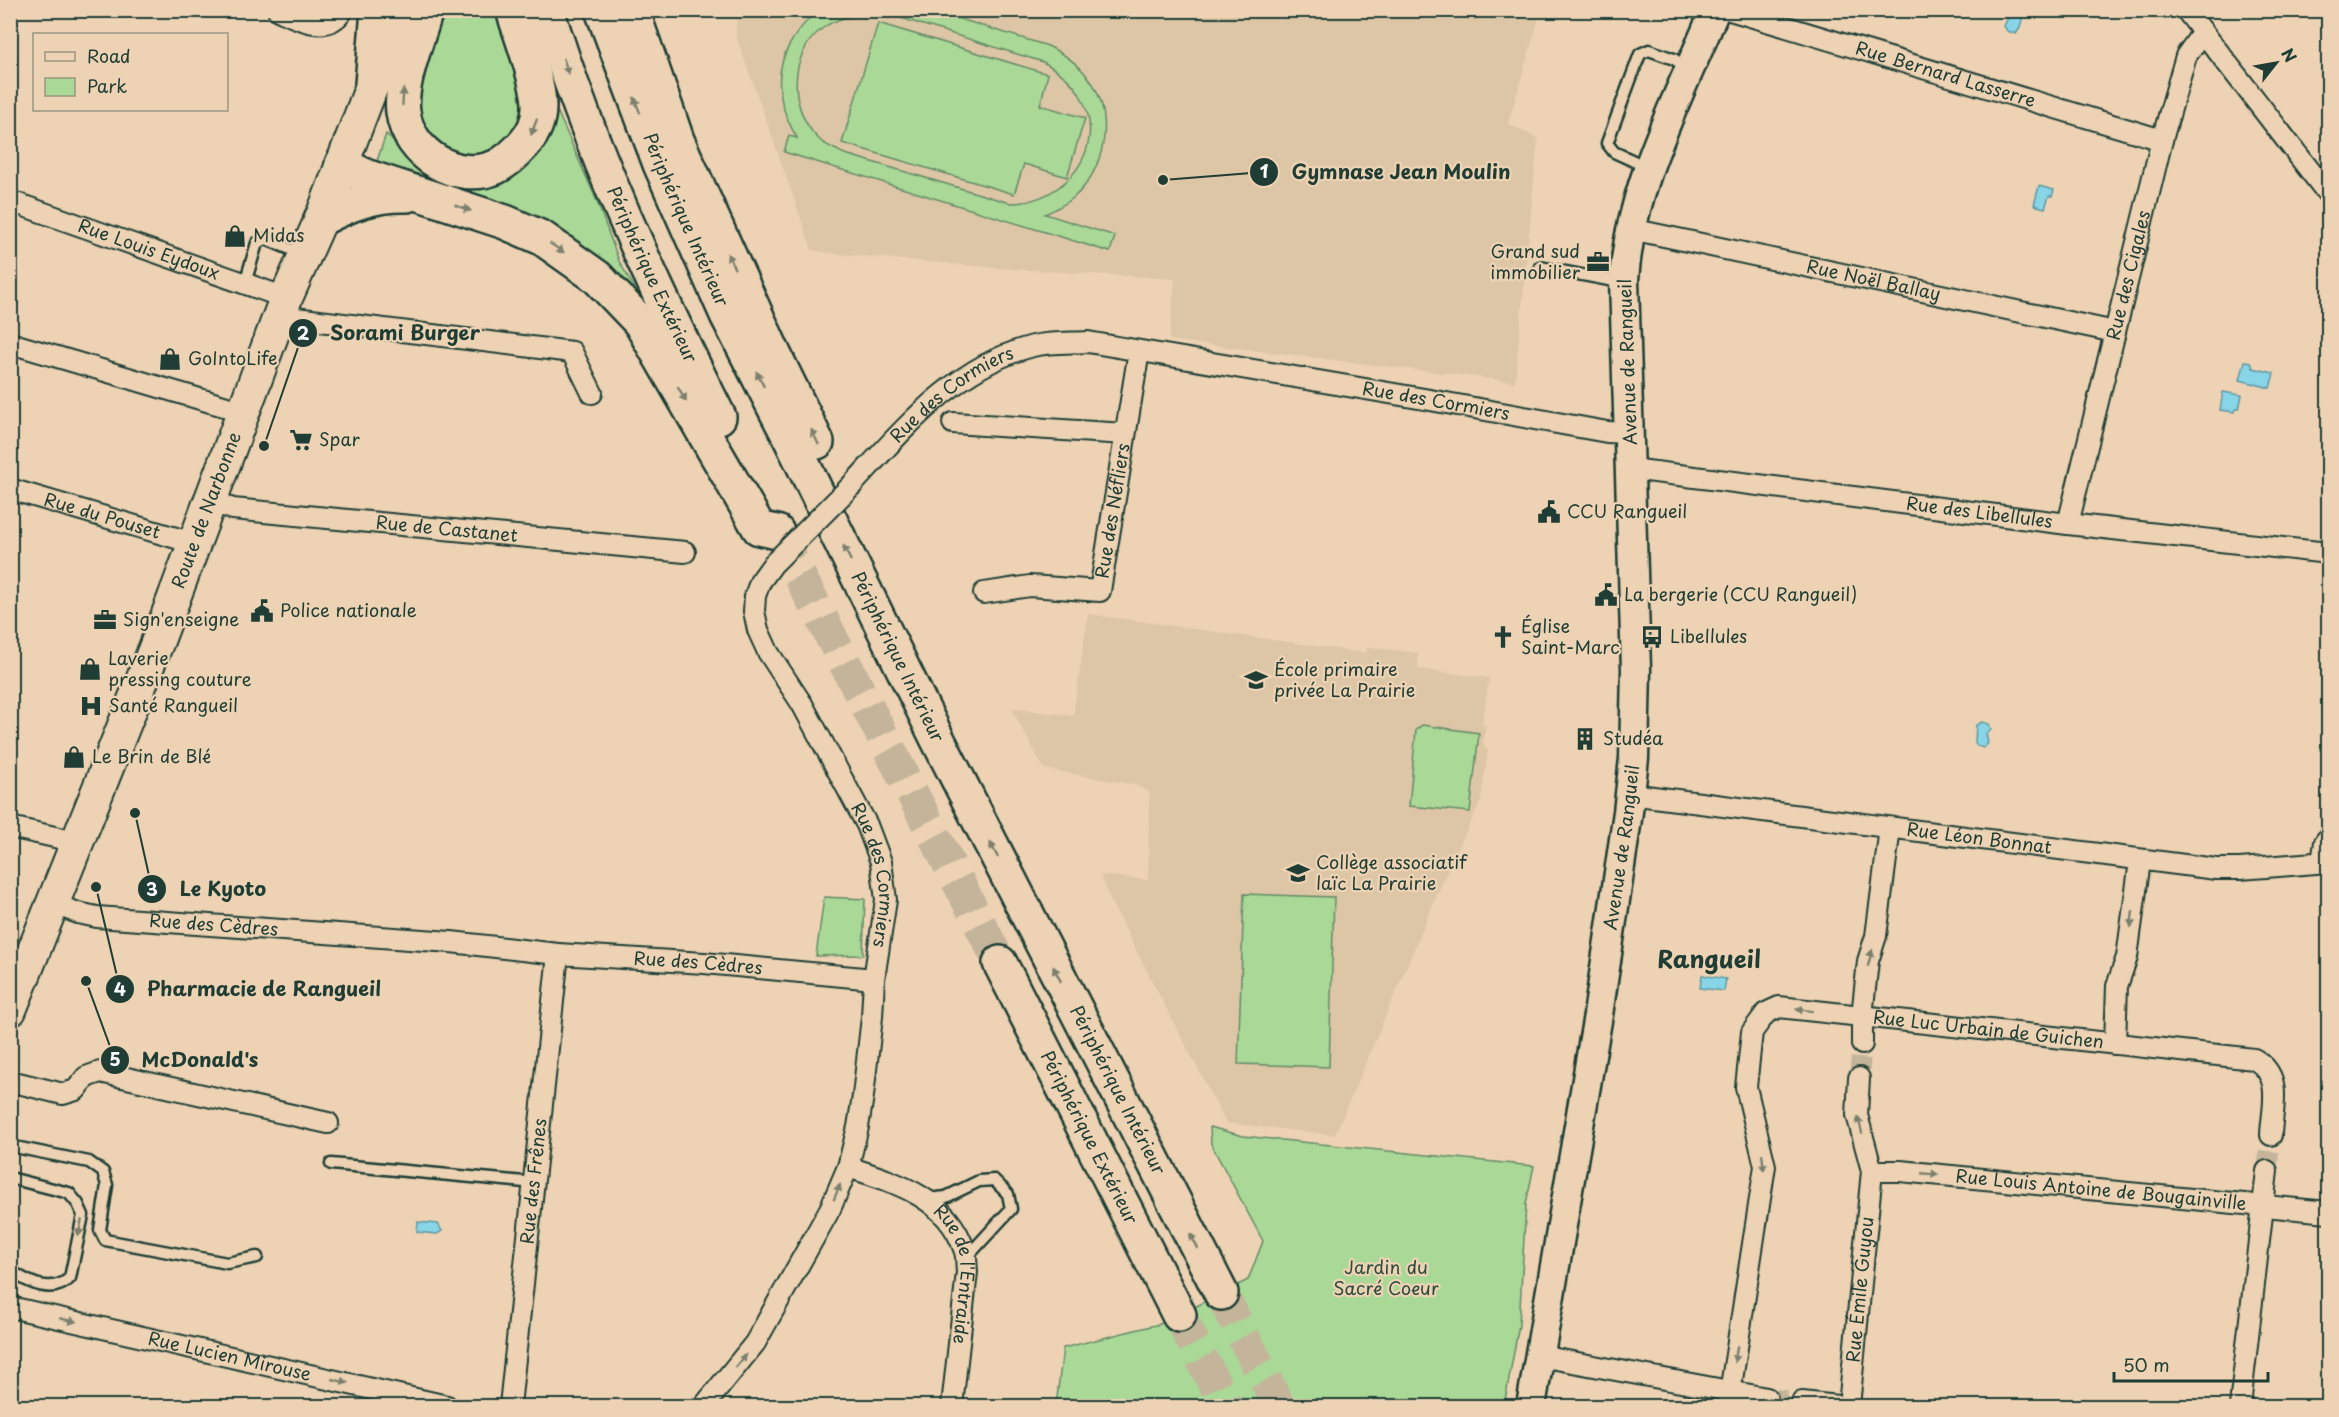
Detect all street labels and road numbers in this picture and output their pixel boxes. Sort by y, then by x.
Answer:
street label: Rue Bernard Lasserre [1852,34,2039,113]
street label: Périphérique Intérieur [638,129,737,311]
street label: Périphérique Extérieur [601,182,705,367]
street label: Rue des Cigales [2099,207,2156,343]
street label: Rue Louis Eydoux [75,211,224,286]
street label: Rue Noël Ballay [1804,252,1943,307]
street label: Avenue de Rangueil [1610,278,1643,446]
street label: Rue des Cormiers [883,338,1017,448]
street label: Rue des Cormiers [1361,374,1512,426]
street label: Route de Narbonne [164,427,247,592]
street label: Rue des Néfliers [1087,441,1136,580]
street label: Rue du Pouset [41,485,164,545]
street label: Rue des Libellules [1905,489,2054,534]
street label: Rue de Castanet [375,508,519,548]
street label: Périphérique Intérieur [846,567,952,747]
street label: Avenue de Rangueil [1596,763,1645,932]
street label: Rue des Cormiers [845,797,901,949]
street label: Rue Léon Bonnat [1905,815,2053,860]
street label: Rue des Cèdres [148,906,279,942]
street label: Rue des Cèdres [633,944,764,980]
street label: Périphérique Intérieur [1064,1001,1174,1180]
street label: Rue Luc Urbain de Guichen [1872,1002,2105,1054]
street label: Périphérique Extérieur [1035,1046,1146,1229]
street label: Rue des Frênes [512,1117,552,1245]
street label: Rue Louis Antoine de Bougainville [1955,1161,2248,1216]
street label: Rue de l'Entraide [928,1197,982,1346]
street label: Rue Émile Guyou [1838,1215,1879,1364]
street label: Rue Lucien Mirouse [146,1324,314,1387]

